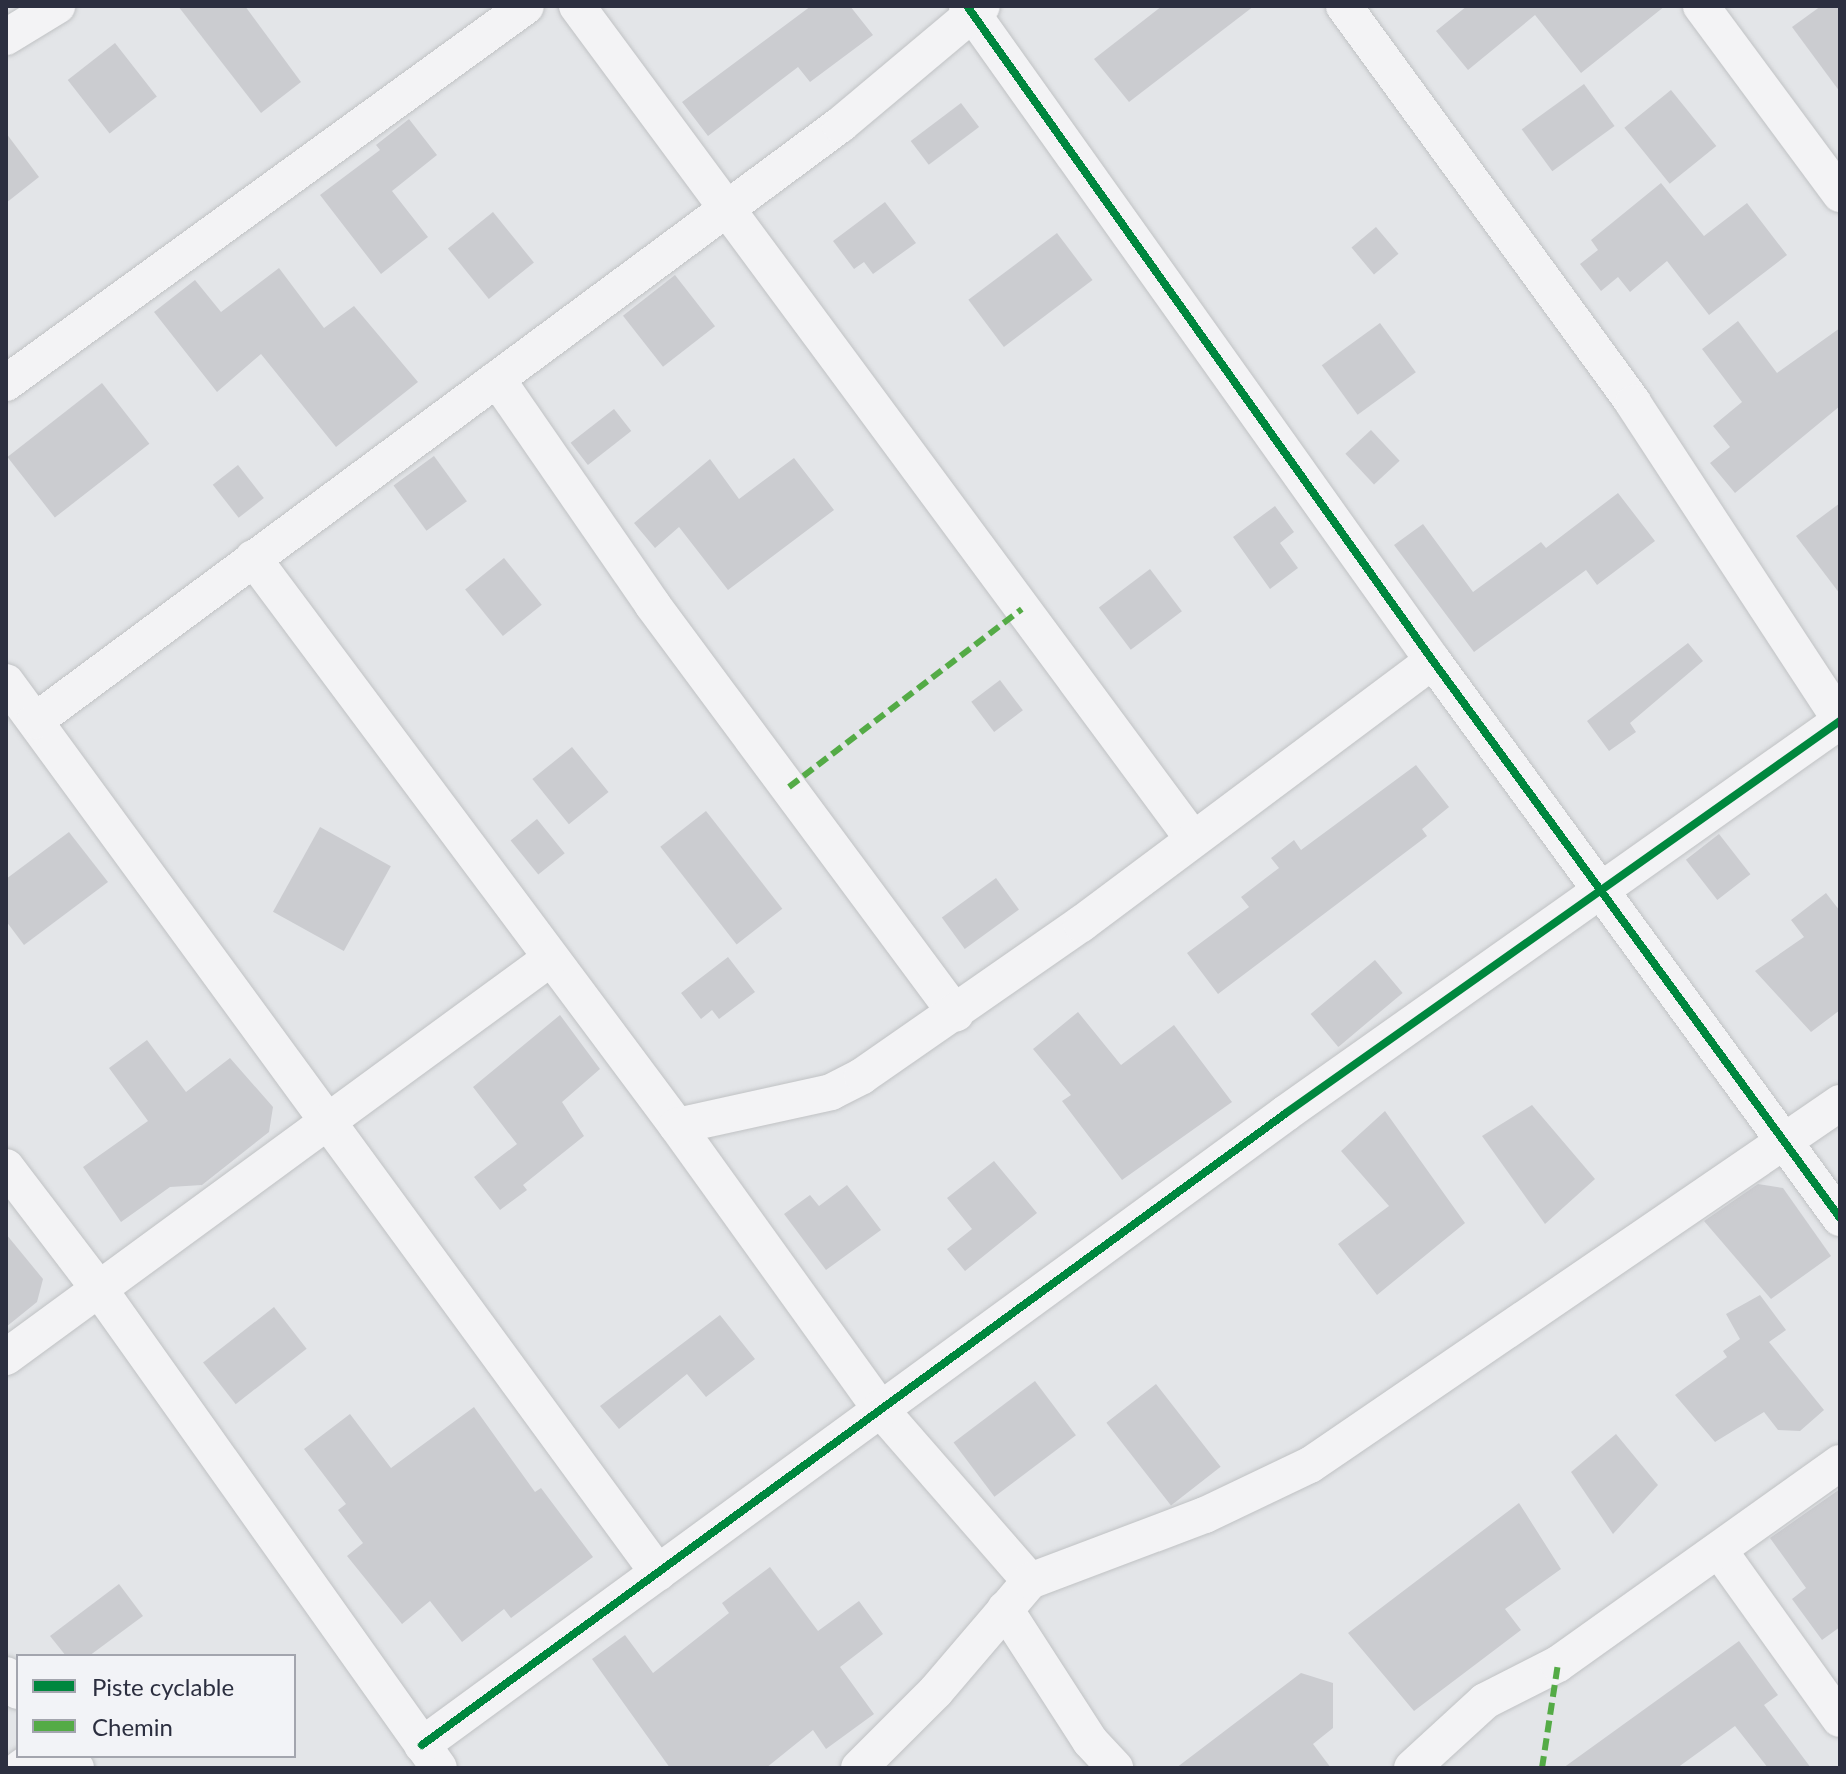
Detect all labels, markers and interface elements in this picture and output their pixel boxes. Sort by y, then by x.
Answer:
legend [16,1654,296,1758]
text: Piste cyclable [92,1672,234,1701]
text: Chemin [92,1712,173,1741]

